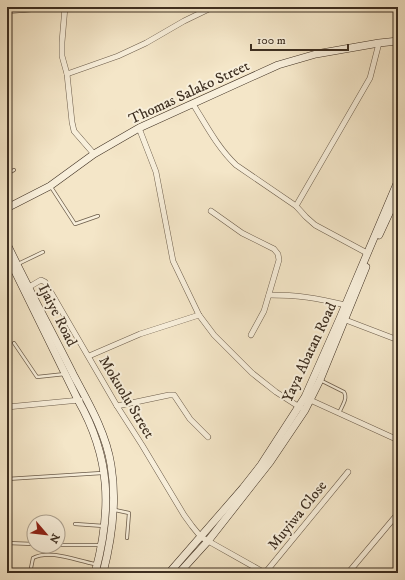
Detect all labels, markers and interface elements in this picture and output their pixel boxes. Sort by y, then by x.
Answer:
scale bar [251,26,348,52]
text: 100 m [257,33,286,48]
street label: Thomas Salako Street [126,56,253,129]
street label: Ijaiye Road [34,281,82,350]
street label: Yaya Abatan Road [278,299,341,405]
street label: Mokuolu Street [94,353,159,442]
street label: Muyiwa Close [264,477,331,554]
north arrow [26,514,66,554]
text: N [46,531,62,545]

